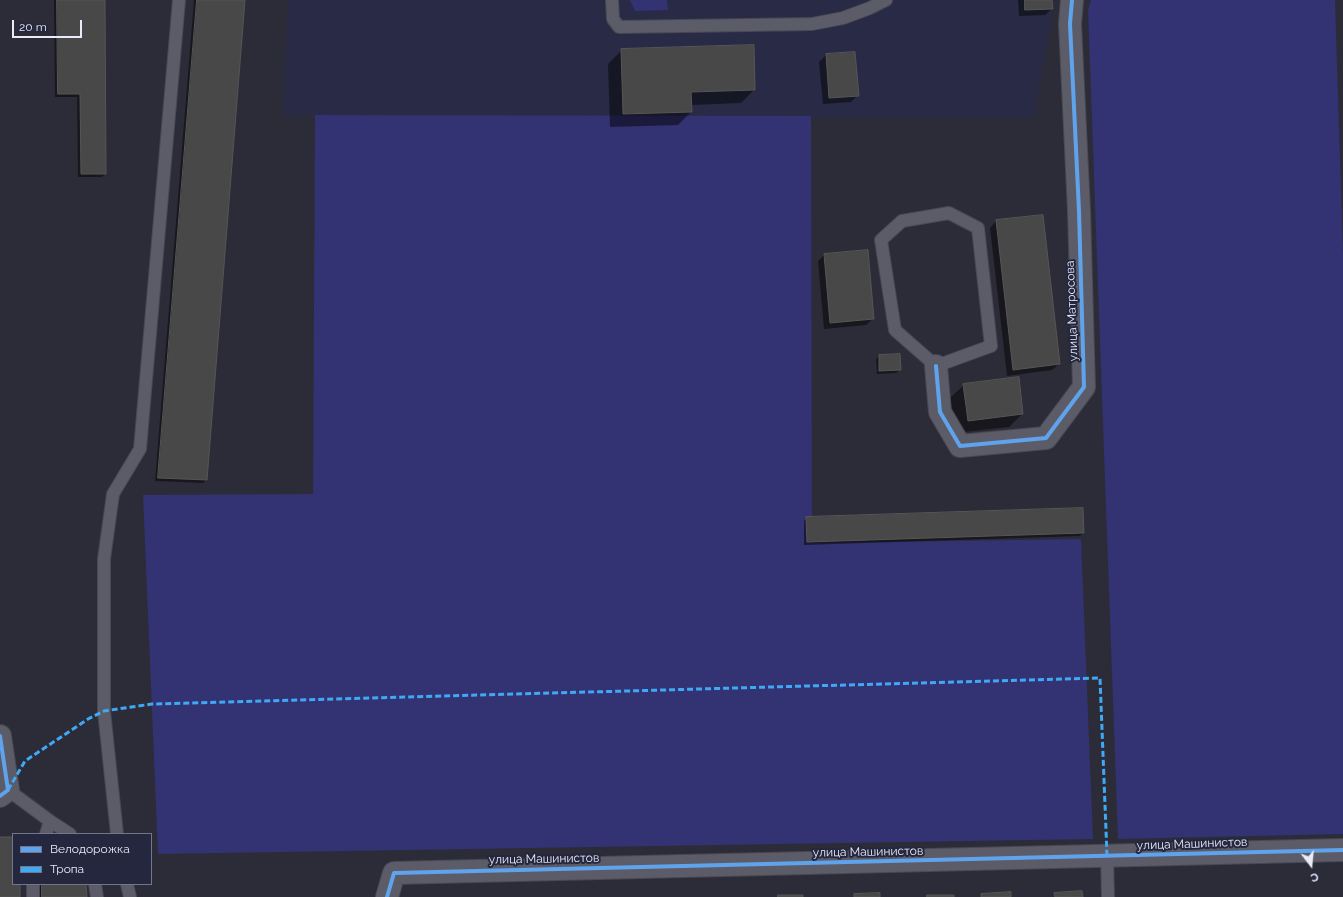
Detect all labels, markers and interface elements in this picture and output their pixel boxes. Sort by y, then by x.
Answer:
scale bar [14,12,84,38]
text: 20 m [19,20,47,34]
street label: улица Матросова [1063,260,1081,362]
legend [12,833,152,885]
street label: улица Машинистов [1136,835,1248,853]
text: Велодорожка [50,842,130,856]
street label: улица Машинистов [813,844,923,860]
north arrow [1291,845,1331,885]
street label: улица Машинистов [489,851,599,867]
text: Тропа [50,862,84,876]
text: С [1309,870,1320,884]

